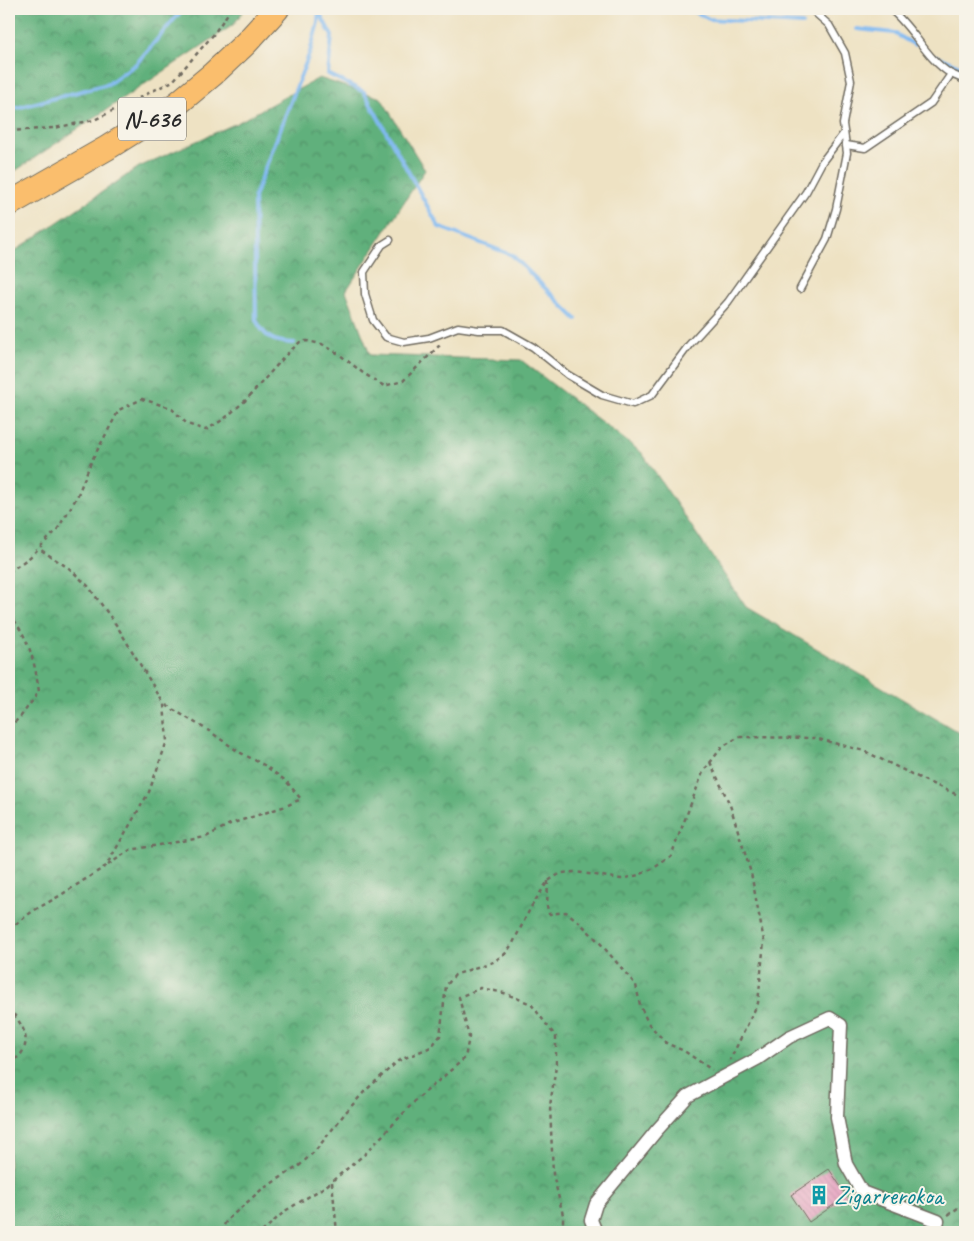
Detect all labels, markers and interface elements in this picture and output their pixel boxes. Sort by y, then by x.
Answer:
road number: N-636 [118,98,186,140]
place label: Zigarrerokoa [834,1180,946,1212]
building icon: Zigarrerokoa [808,1184,830,1206]

